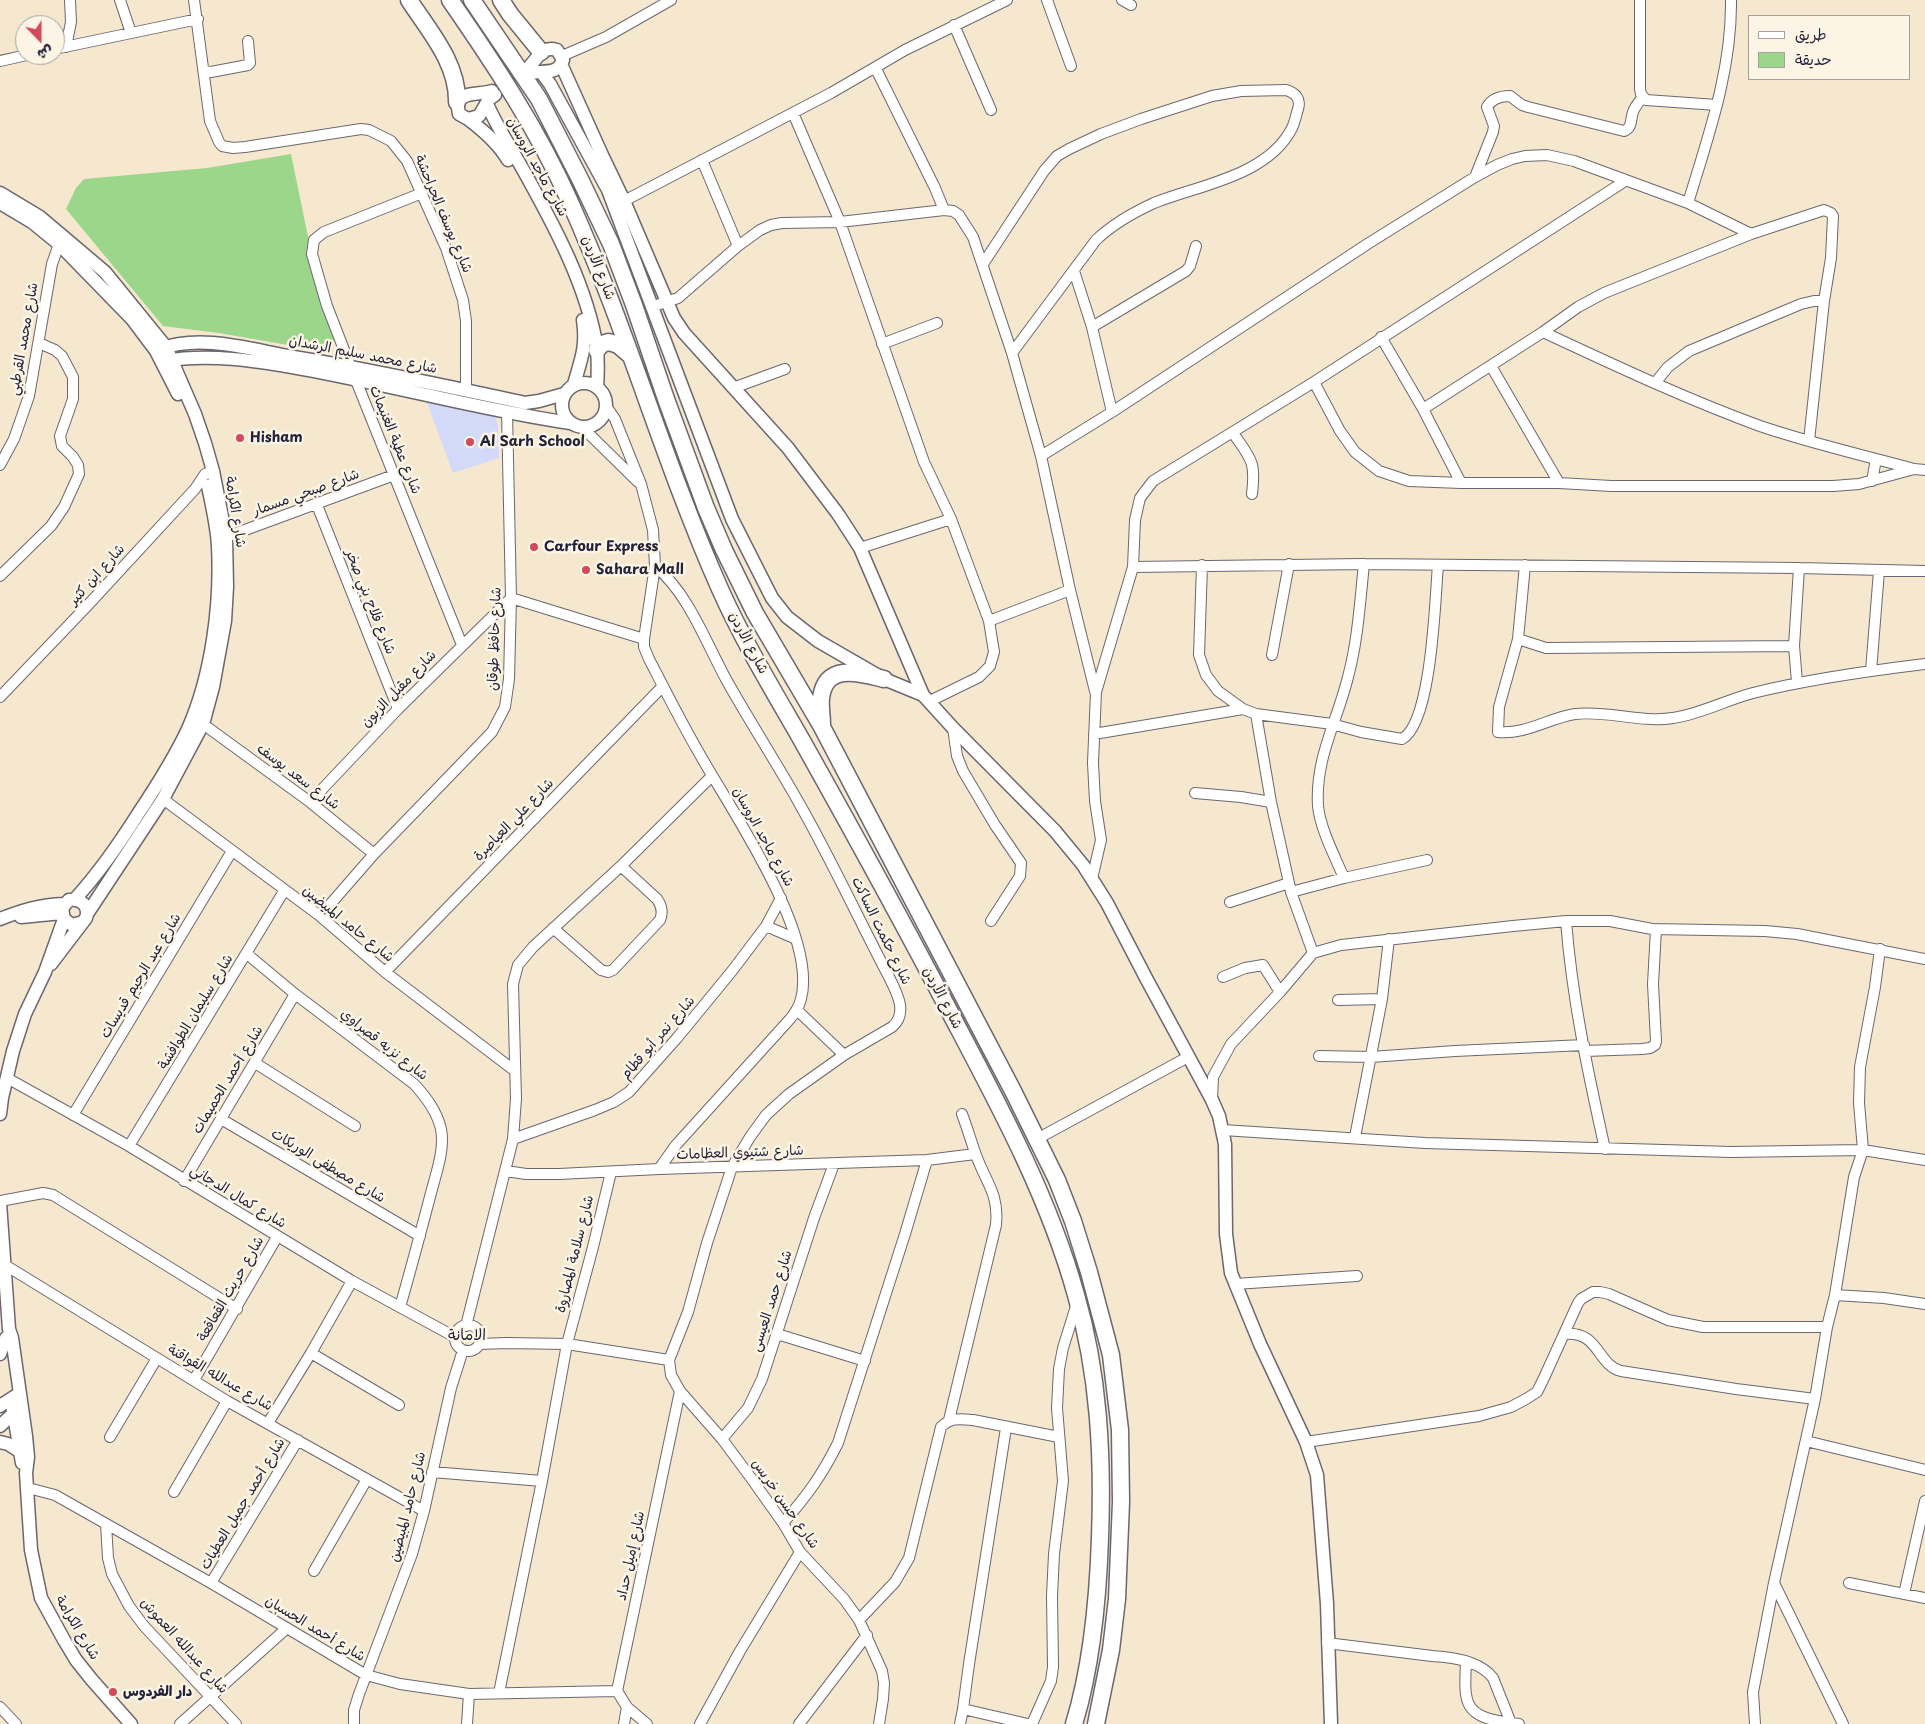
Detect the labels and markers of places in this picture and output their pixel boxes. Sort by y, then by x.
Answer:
place label: Hisham [250,430,303,446]
marker: Hisham [234,432,246,444]
place label: Al Sarh School [480,434,585,450]
marker: Al Sarh School [464,436,476,448]
place label: Carfour Express [544,539,658,555]
marker: Carfour Express [528,541,540,553]
place label: Sahara Mall [596,562,684,578]
marker: Sahara Mall [580,564,592,576]
place label: دار الفردوس [123,1684,192,1700]
marker: دار الفردوس [107,1686,119,1698]

